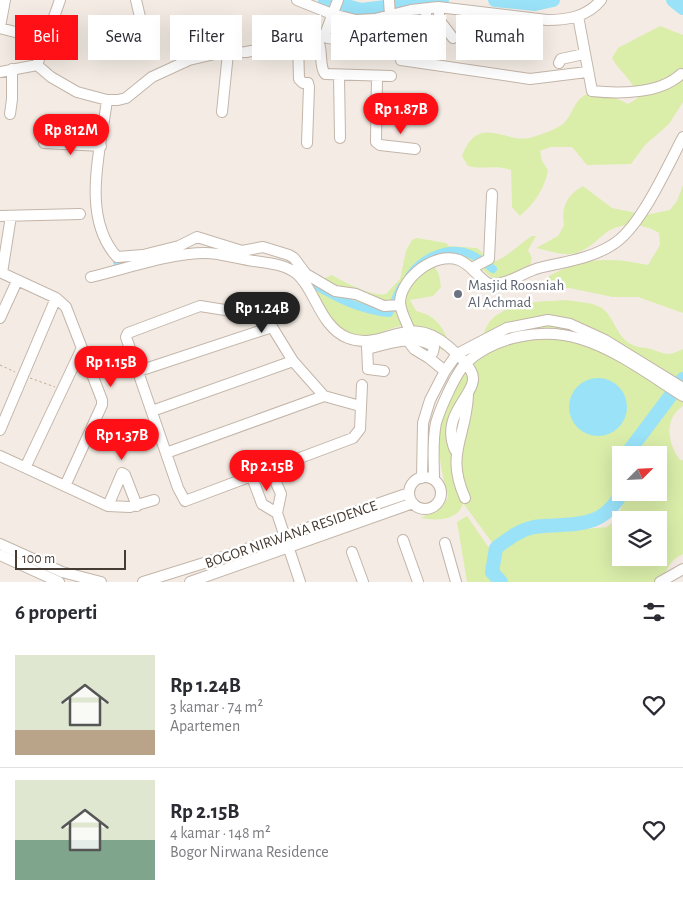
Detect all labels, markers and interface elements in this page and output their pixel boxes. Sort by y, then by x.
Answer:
chip: Beli [15,15,78,60]
chip: Sewa [88,15,160,60]
chip: Filter [170,15,242,60]
chip: Baru [252,15,321,60]
chip: Apartemen [331,15,446,60]
chip: Rumah [456,15,543,60]
pin: Rp 1.87B [349,92,453,135]
text: Rp 1.87B [374,101,428,117]
pin: Rp 812M [25,114,117,156]
text: Rp 812M [44,122,98,138]
place label: Masjid Roosniah Al Achmad [468,278,564,310]
marker: Masjid Roosniah Al Achmad [452,288,464,300]
pin: Rp 1.24B [210,292,314,334]
text: Rp 1.24B [235,300,289,316]
pin: Rp 1.15B [59,346,163,388]
text: Rp 1.15B [85,354,137,370]
pin: Rp 1.37B [70,418,174,461]
text: Rp 1.37B [96,427,148,443]
north arrow [612,446,668,501]
map controls [612,446,667,566]
pin: Rp 2.15B [215,450,319,492]
text: Rp 2.15B [241,458,293,474]
street label: BOGOR NIRWANA RESIDENCE [203,498,379,571]
button: layers [612,511,667,566]
scale bar [15,547,126,570]
text: 100 m [22,552,55,566]
icon: filters [640,598,668,626]
text: 6 properti [15,602,98,623]
icon: home [55,675,115,735]
text: Rp 1.24B [170,675,241,696]
icon: heart [640,691,668,719]
text: 3 kamar · 74 m² [170,699,263,715]
text: Apartemen [170,718,240,734]
icon: home [55,800,115,860]
text: Rp 2.15B [170,801,240,822]
icon: heart [640,816,668,844]
text: 4 kamar · 148 m² [170,825,271,841]
text: Bogor Nirwana Residence [170,844,329,860]

